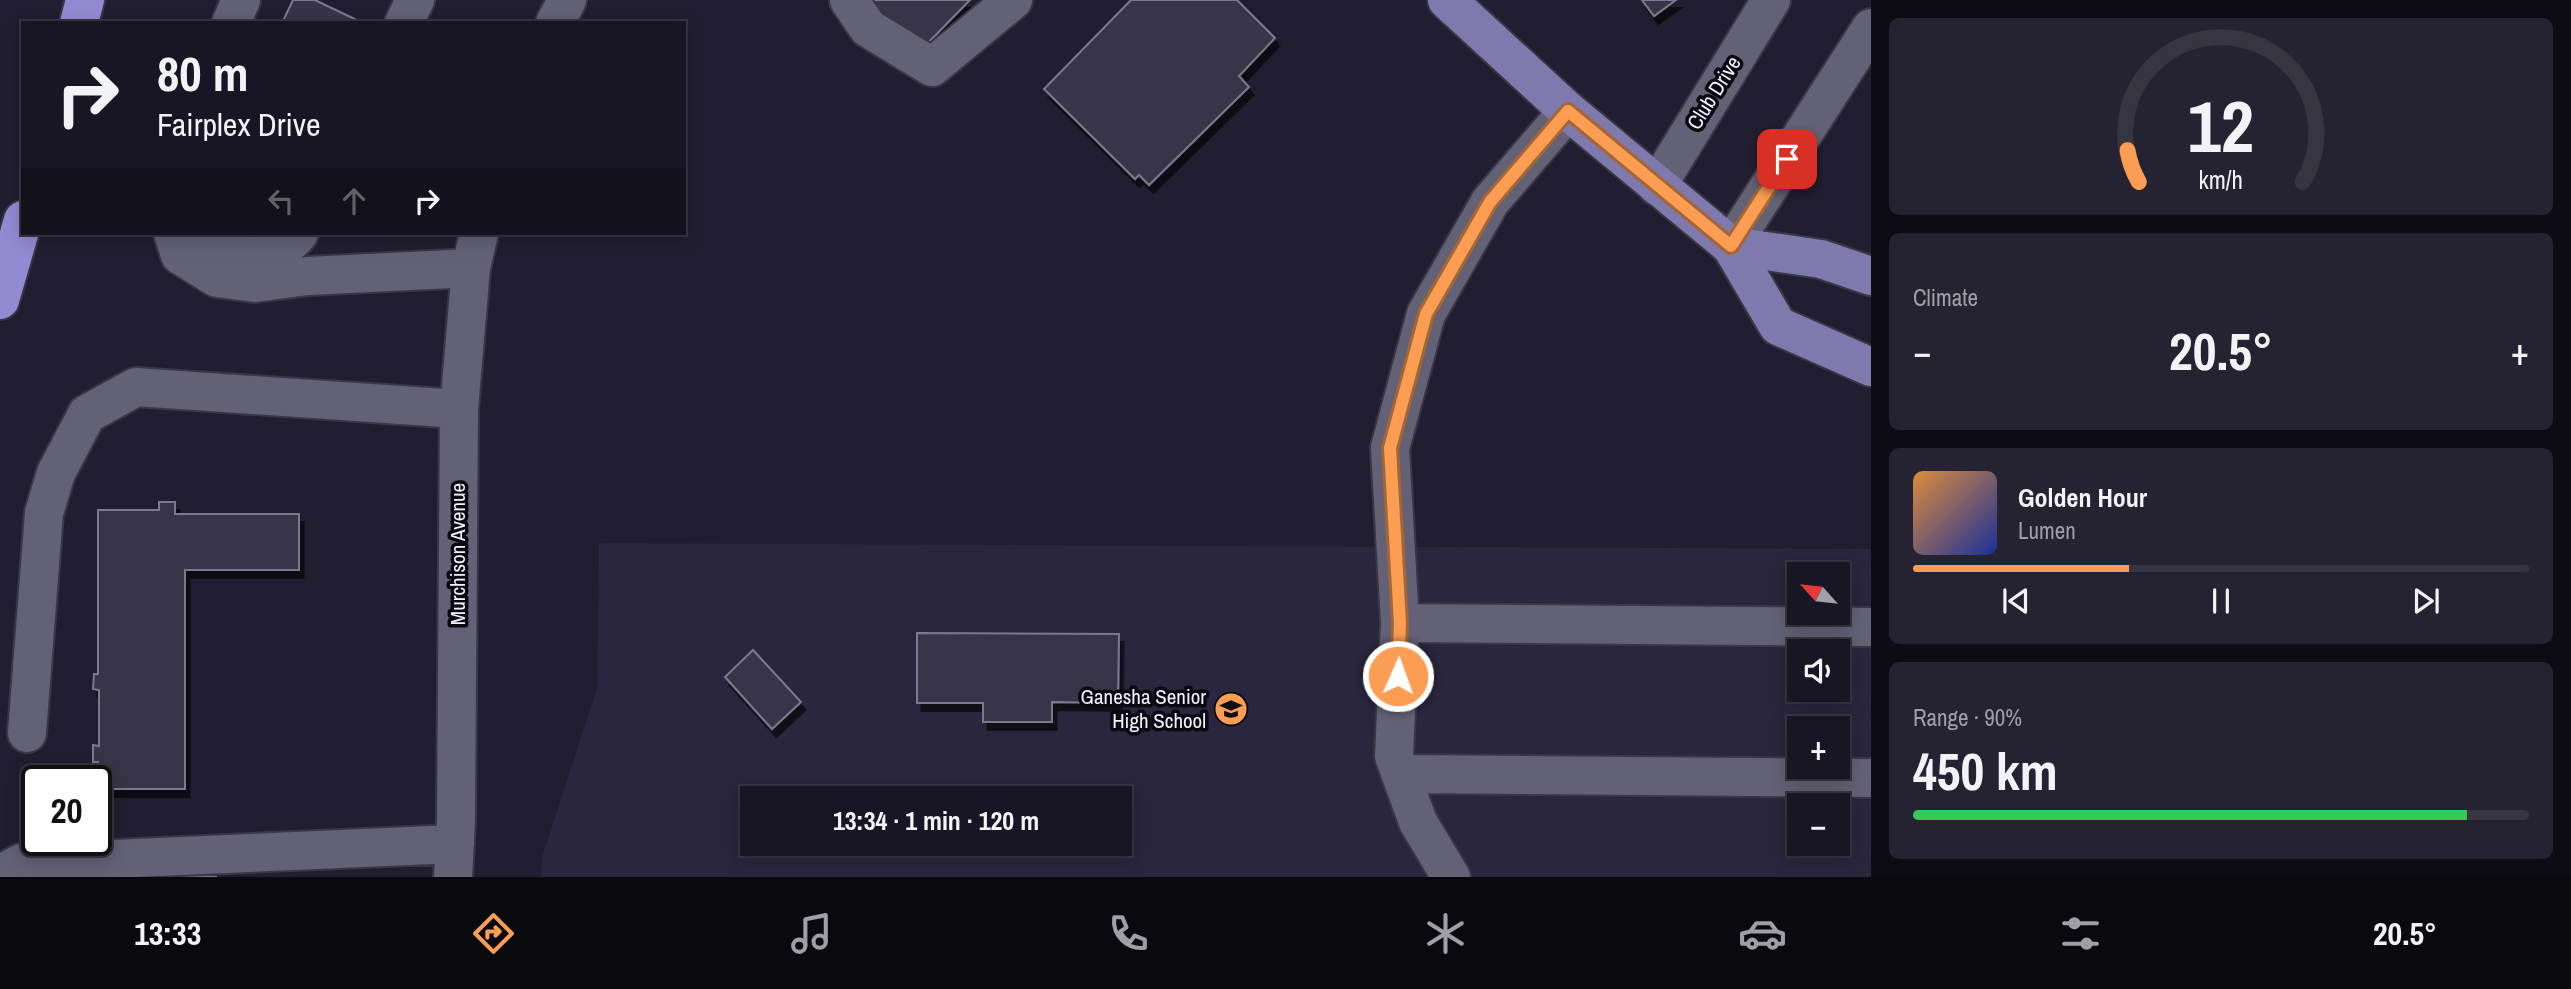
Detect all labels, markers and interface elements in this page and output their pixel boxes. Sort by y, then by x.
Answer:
text: 80 m [157,40,249,106]
icon: right [42,49,133,140]
street label: Club Drive [1680,51,1747,135]
text: 12 [2188,78,2254,176]
text: Fairplex Drive [157,103,321,146]
pin [1757,129,1817,189]
icon: arrive [1768,140,1806,178]
text: km/h [2199,163,2243,197]
icon: left [262,182,300,220]
icon: ahead [335,182,373,220]
icon: right [408,182,446,220]
text: Climate [1913,282,1978,313]
text: 20.5° [2169,316,2273,386]
text: − [1913,326,1931,377]
text: + [2511,326,2529,377]
text: Golden Hour [2018,480,2147,515]
street label: Murchison Avenue [443,483,472,625]
text: Lumen [2018,515,2076,546]
north arrow [1787,562,1850,625]
map controls [1787,562,1850,856]
icon: previous [1997,582,2035,620]
icon: pause [2202,582,2240,620]
icon: next [2407,582,2445,620]
position arrow [1361,639,1435,713]
button: sound [1787,639,1850,702]
place label: Ganesha Senior High School [1081,682,1206,735]
school or university icon: Ganesha Senior High School [1212,690,1250,728]
text: Range · 90% [1913,702,2022,733]
button: + [1787,716,1850,779]
text: 450 km [1913,736,2058,806]
speed limit sign: 20 [21,765,112,856]
button: − [1787,793,1850,856]
text: 13:34 · 1 min · 120 m [833,803,1039,838]
icon: directions [469,909,518,958]
icon: music [787,909,836,958]
icon: phone [1104,909,1153,958]
icon: climate [1421,909,1470,958]
icon: car [1738,909,1787,958]
icon: filters [2056,909,2105,958]
text: 13:33 [134,912,201,955]
text: 20.5° [2373,912,2437,955]

